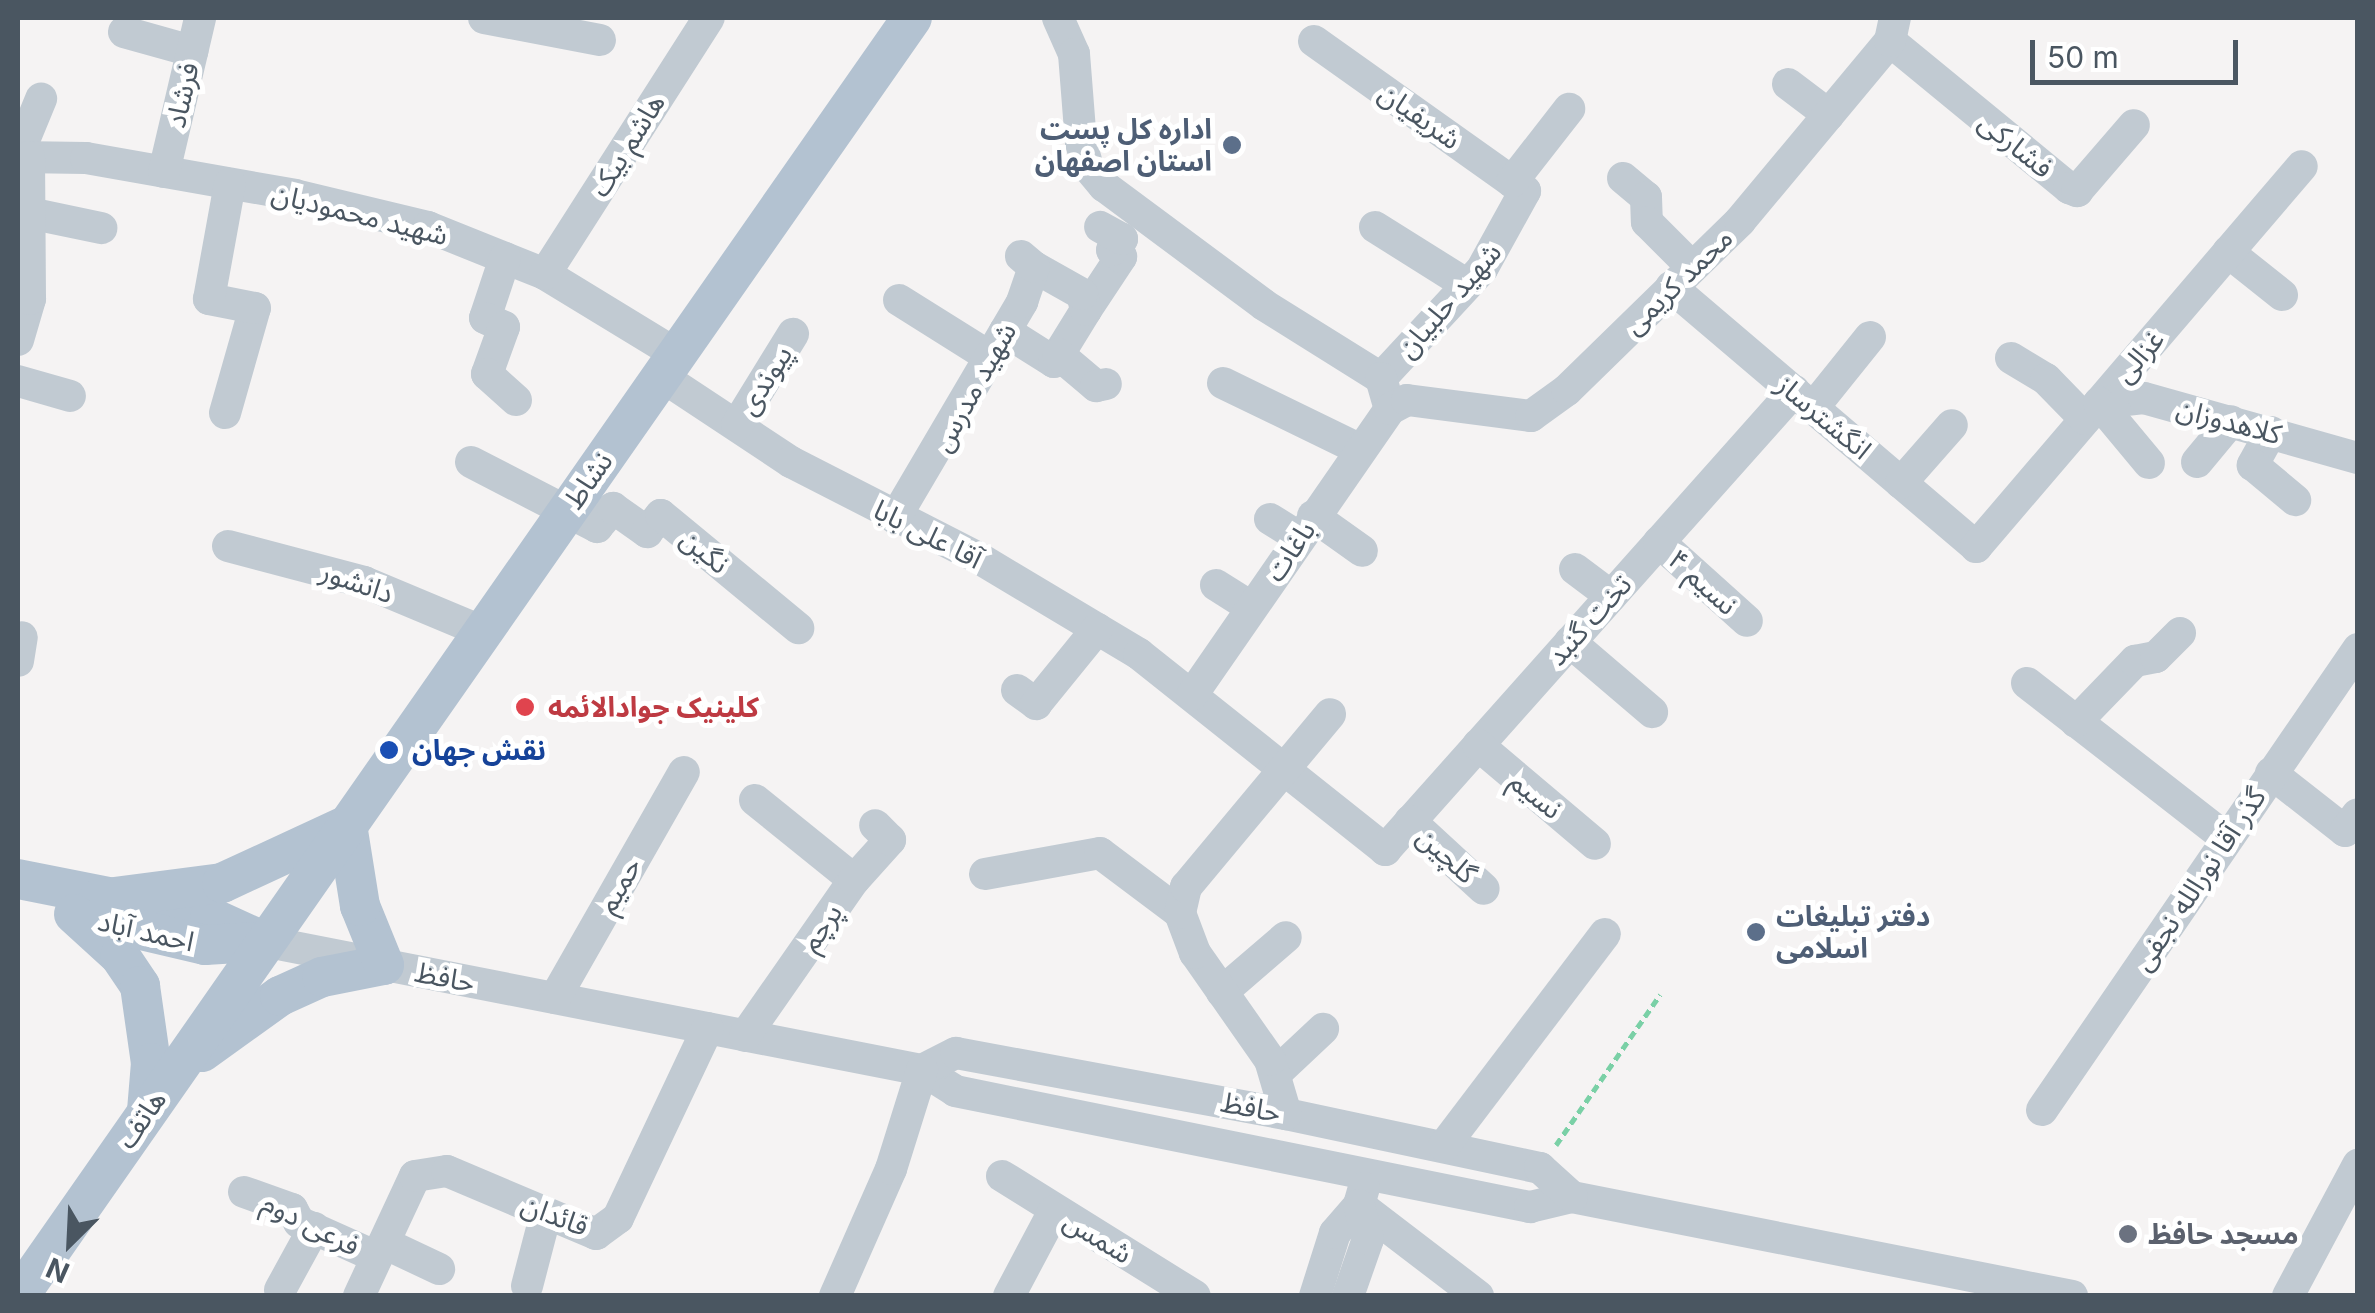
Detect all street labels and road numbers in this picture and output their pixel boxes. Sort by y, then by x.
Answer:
street label: فرشاد [158,59,206,131]
street label: شریفیان [1373,76,1467,156]
street label: هاشم بیک [582,87,672,203]
street label: فشارکی [1972,105,2060,185]
street label: شهید محمودیان [268,176,452,252]
street label: محمد کریمی [1617,221,1739,341]
street label: شهید حلبیان [1390,236,1508,364]
street label: شهید مدرس [925,317,1023,457]
street label: غزالی [2107,323,2171,389]
street label: پیوندی [731,339,799,421]
street label: انگشترساز [1770,368,1878,466]
street label: کلاهدوزان [2173,391,2285,451]
street label: نشاط [557,445,619,515]
street label: آقا علی بابا [868,492,988,576]
street label: باغات [1258,514,1322,588]
street label: نگین [674,521,736,581]
street label: نسیم ۴ [1662,542,1744,622]
street label: دانشور [316,554,398,610]
street label: تخت گنبد [1540,568,1638,672]
street label: نسیم [1503,764,1569,826]
street label: گذر آقا نورالله نجفی [2125,781,2273,977]
street label: گلچین [1410,820,1484,890]
street label: حمیم [590,851,648,919]
street label: پرچم [793,897,849,957]
street label: احمد آباد [95,904,197,958]
street label: حافظ [412,955,478,999]
street label: هاتف [109,1083,173,1155]
street label: حافظ [1218,1085,1284,1129]
street label: فرعی دوم [257,1185,365,1263]
street label: قائدان [517,1187,593,1243]
street label: شمس [1058,1204,1138,1270]

